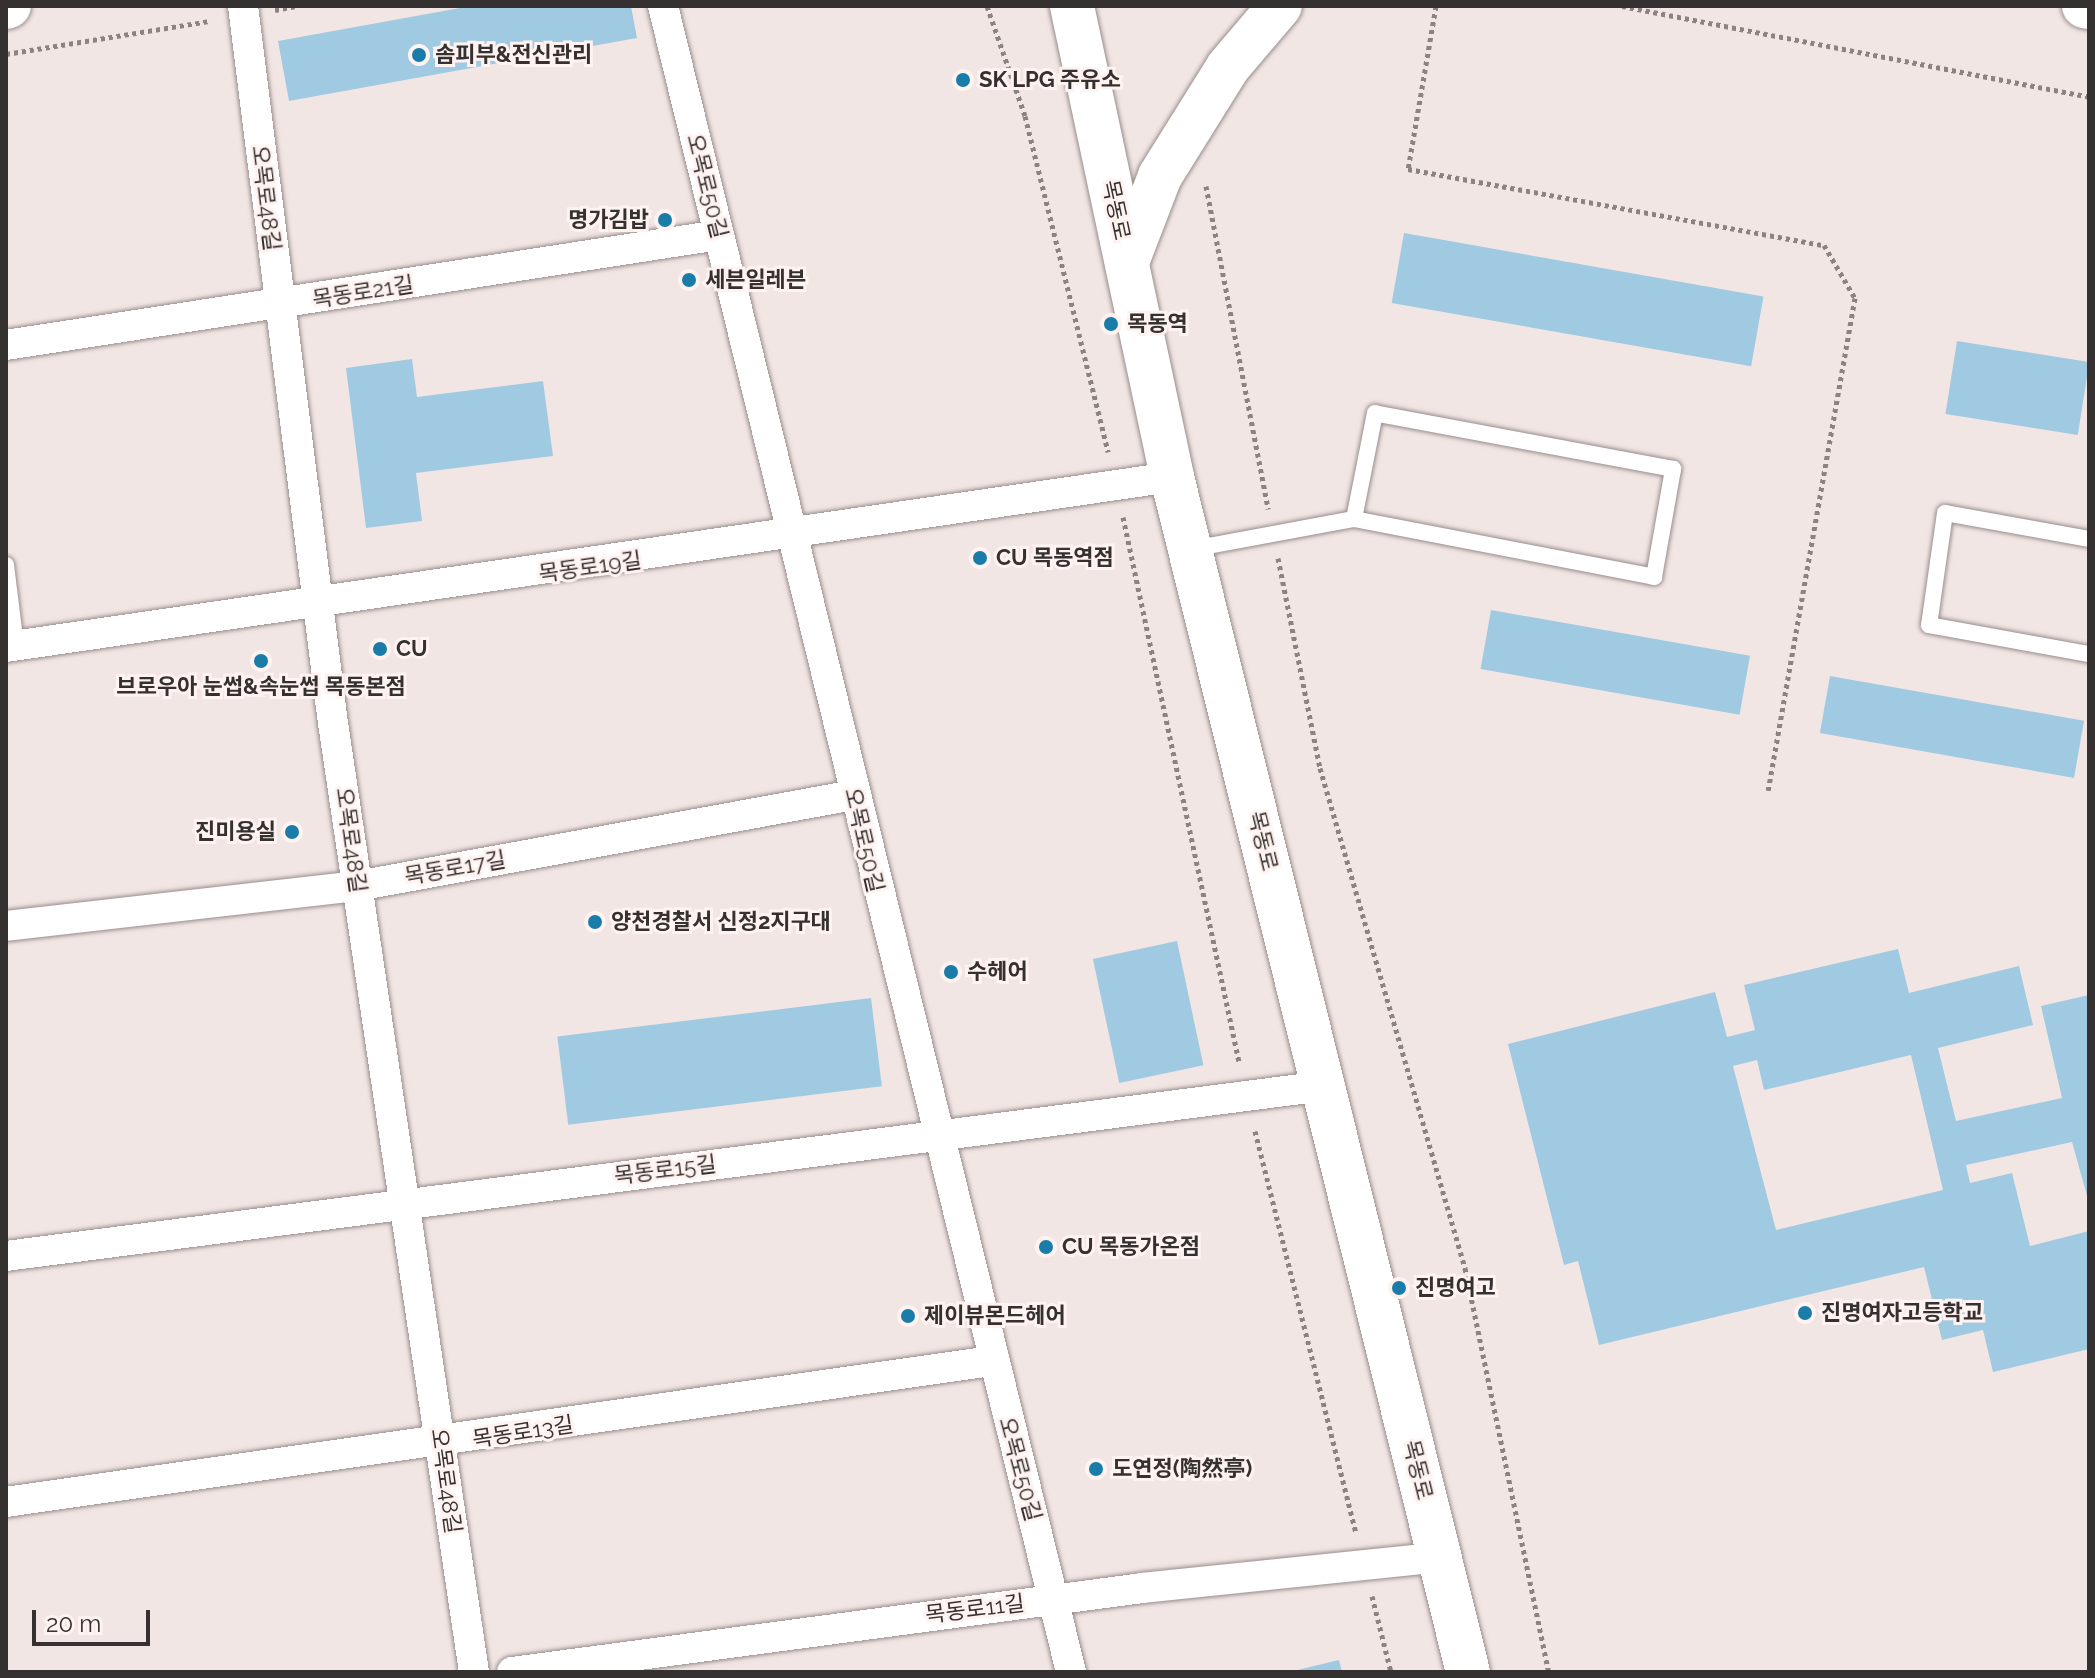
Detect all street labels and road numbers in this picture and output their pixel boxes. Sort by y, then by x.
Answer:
street label: 오목로50길 [681,131,733,241]
street label: 오목로48길 [246,144,286,252]
street label: 목동로 [1097,178,1135,242]
street label: 목동로21길 [311,271,415,313]
street label: 목동로19길 [537,547,643,587]
street label: 오목로50길 [839,785,889,895]
street label: 오목로48길 [331,786,371,894]
street label: 목동로 [1243,808,1283,874]
street label: 목동로17길 [402,846,508,890]
street label: 목동로15길 [613,1151,717,1189]
street label: 목동로13길 [471,1411,575,1453]
street label: 오목로50길 [993,1414,1047,1524]
street label: 오목로48길 [426,1427,466,1535]
street label: 목동로 [1398,1437,1438,1503]
street label: 목동로11길 [924,1590,1026,1628]

